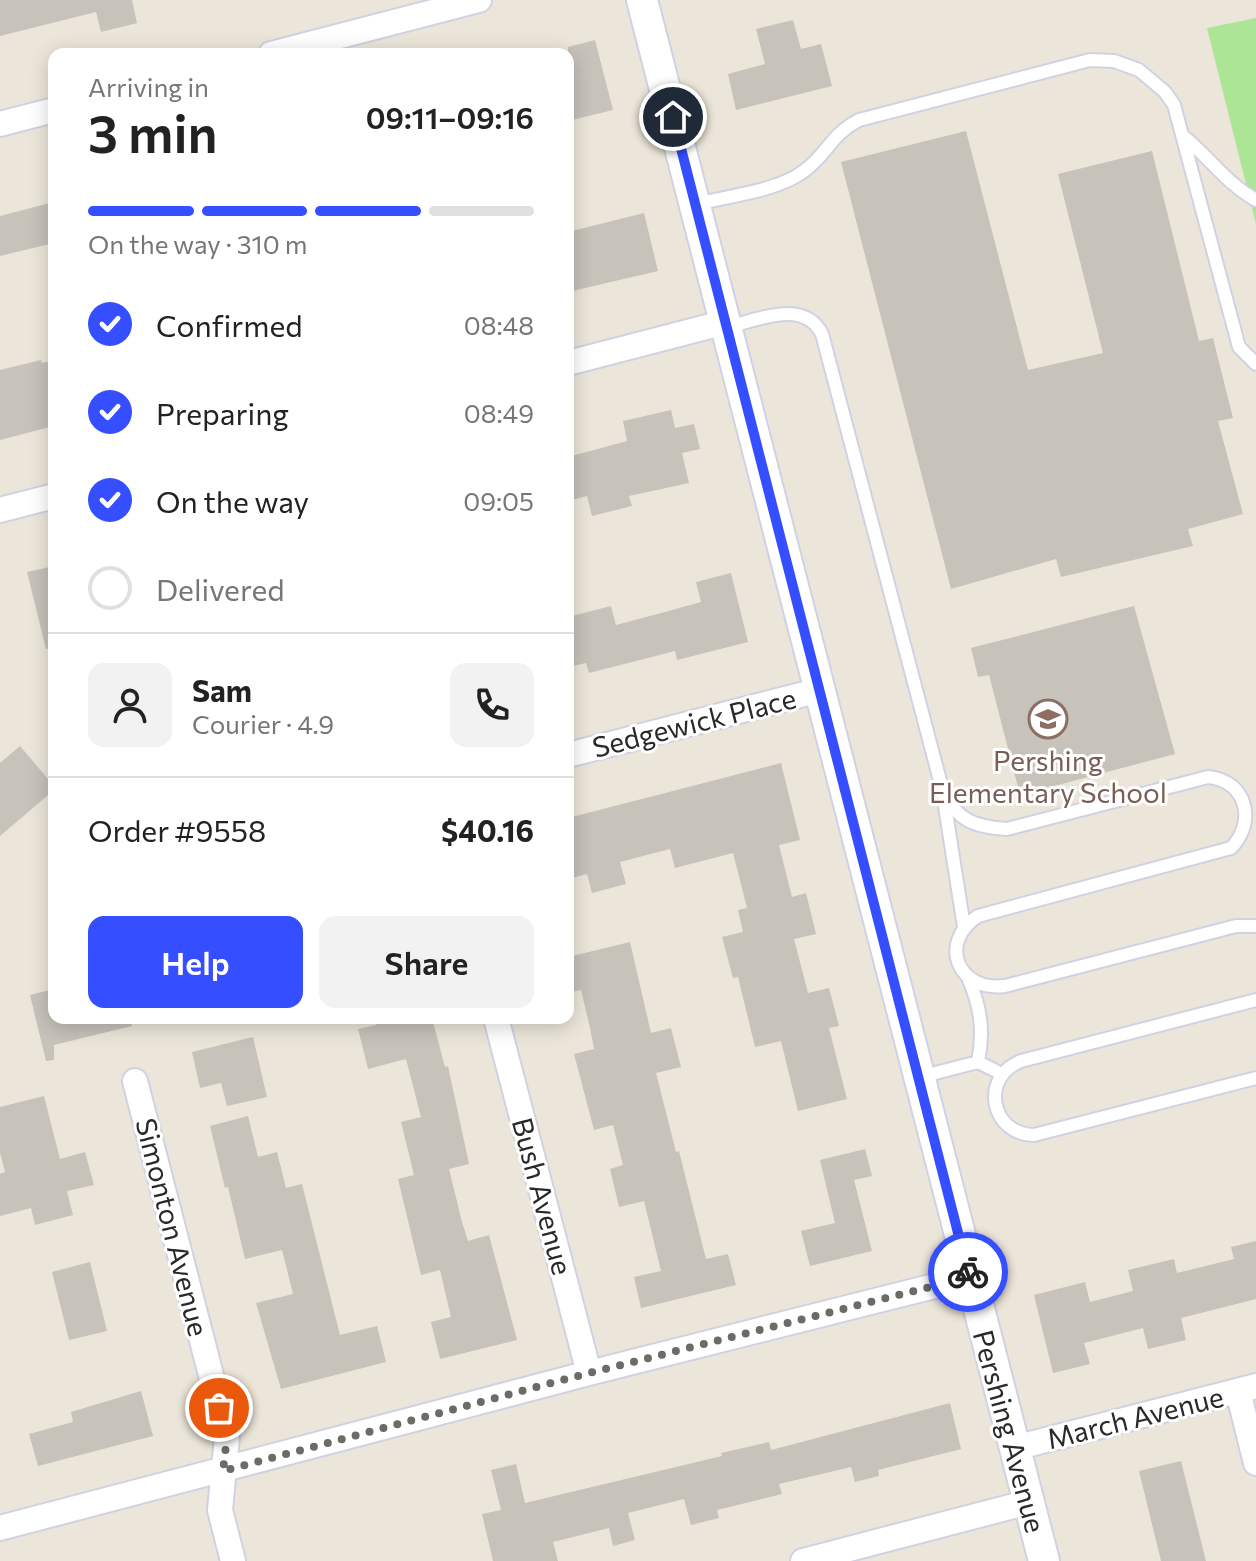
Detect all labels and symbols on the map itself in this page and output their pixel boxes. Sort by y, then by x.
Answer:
pin [639,83,707,151]
street label: Sedgewick Place [589,680,799,764]
school or university icon: Pershing Elementary School [1027,698,1069,740]
place label: Pershing Elementary School [929,743,1167,809]
street label: Simonton Avenue [129,1114,217,1340]
street label: Bush Avenue [506,1114,580,1278]
courier [928,1232,1008,1312]
street label: Pershing Avenue [967,1326,1053,1536]
pin [185,1374,253,1442]
street label: March Avenue [1043,1379,1227,1455]

